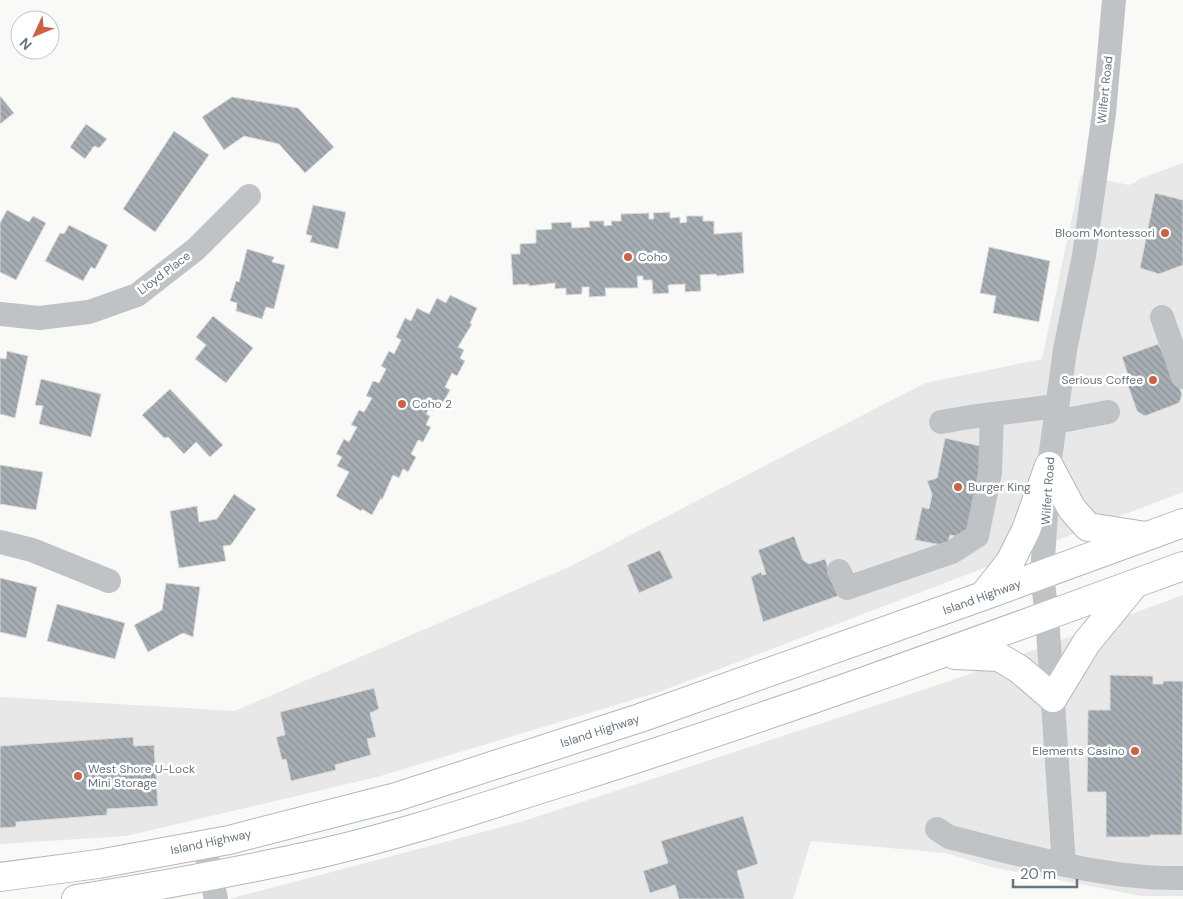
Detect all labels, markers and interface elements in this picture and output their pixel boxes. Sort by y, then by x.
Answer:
north arrow [10,10,60,60]
text: N [16,34,36,54]
street label: Wilfert Road [1093,55,1117,125]
place label: Bloom Montessori [1055,225,1155,241]
marker: Bloom Montessori [1159,227,1171,239]
street label: Lloyd Place [134,248,194,298]
place label: Coho [638,249,668,265]
marker: Coho [622,251,634,263]
place label: Serious Coffee [1061,372,1143,388]
marker: Serious Coffee [1147,374,1159,386]
place label: Coho 2 [412,396,452,412]
marker: Coho 2 [396,398,408,410]
street label: Wilfert Road [1038,456,1058,526]
place label: Burger King [968,479,1031,495]
marker: Burger King [952,481,964,493]
street label: Island Highway [941,575,1024,619]
street label: Island Highway [558,711,642,751]
place label: Elements Casino [1032,743,1125,759]
marker: Elements Casino [1129,745,1141,757]
place label: West Shore U-Lock Mini Storage [88,761,195,791]
marker: West Shore U-Lock Mini Storage [72,770,84,782]
street label: Island Highway [169,826,253,858]
scale bar [1013,856,1077,888]
text: 20 m [1020,864,1056,884]

